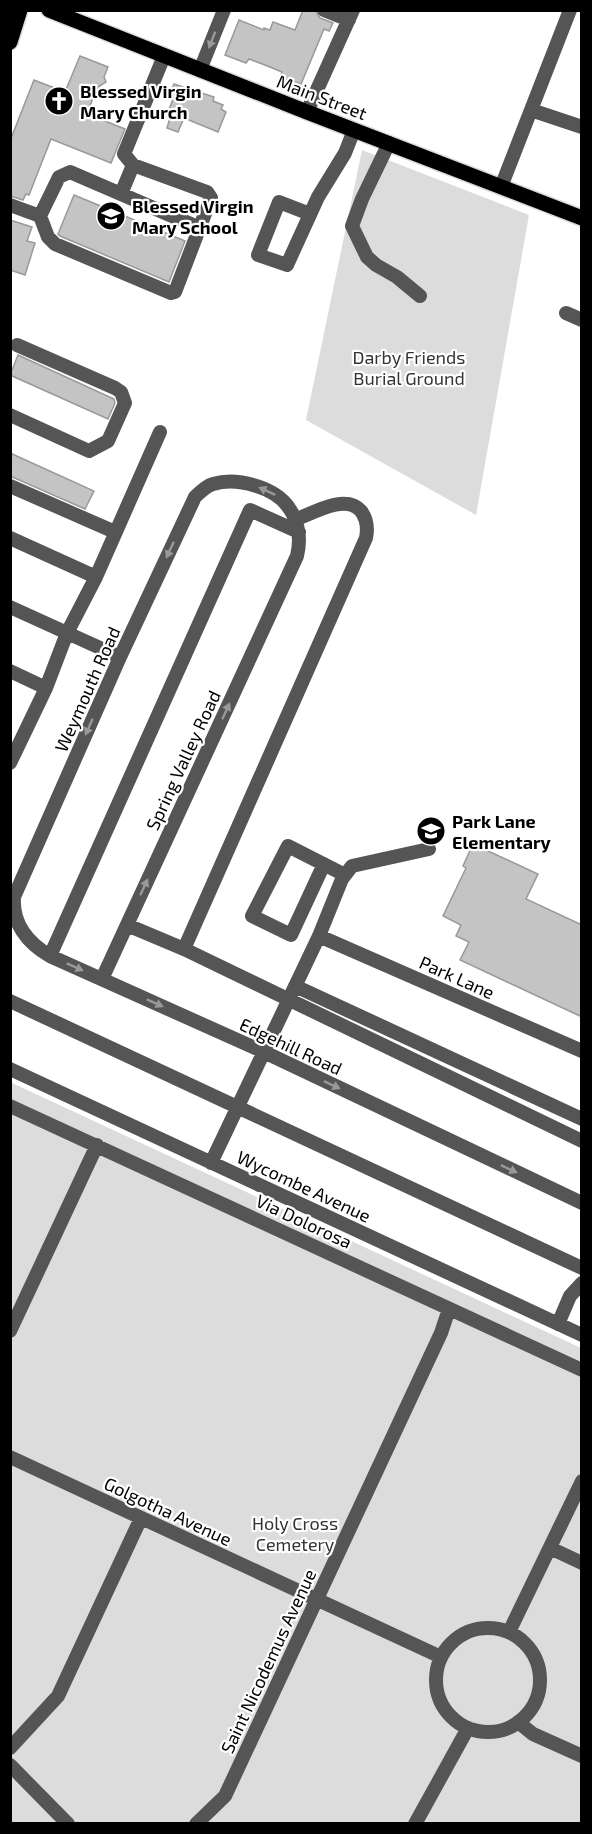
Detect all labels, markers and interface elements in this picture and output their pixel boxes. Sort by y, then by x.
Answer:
one-way arrow [207,32,217,50]
street label: Main Street [274,70,370,124]
place label: Blessed Virgin Mary Church [80,80,201,123]
church icon: Blessed Virgin Mary Church [43,85,75,117]
place label: Blessed Virgin Mary School [132,195,253,238]
school or university icon: Blessed Virgin Mary School [95,200,127,232]
park label: Darby Friends Burial Ground [352,346,466,389]
one-way arrow [258,487,275,496]
one-way arrow [165,542,175,560]
street label: Weymouth Road [50,623,124,755]
street label: Spring Valley Road [141,687,225,833]
one-way arrow [221,702,230,719]
one-way arrow [84,719,94,737]
place label: Park Lane Elementary [452,810,552,853]
school or university icon: Park Lane Elementary [415,815,447,847]
one-way arrow [139,878,149,896]
street label: Park Lane [416,951,498,1003]
one-way arrow [66,962,84,972]
one-way arrow [147,998,165,1008]
street label: Edgehill Road [236,1013,346,1079]
one-way arrow [324,1080,341,1089]
street label: Wycombe Avenue [234,1145,374,1227]
one-way arrow [500,1164,517,1173]
street label: Via Dolorosa [253,1189,355,1253]
street label: Golgotha Avenue [101,1472,235,1550]
park label: Holy Cross Cemetery [252,1512,338,1555]
street label: Saint Nicodemus Avenue [216,1565,320,1757]

